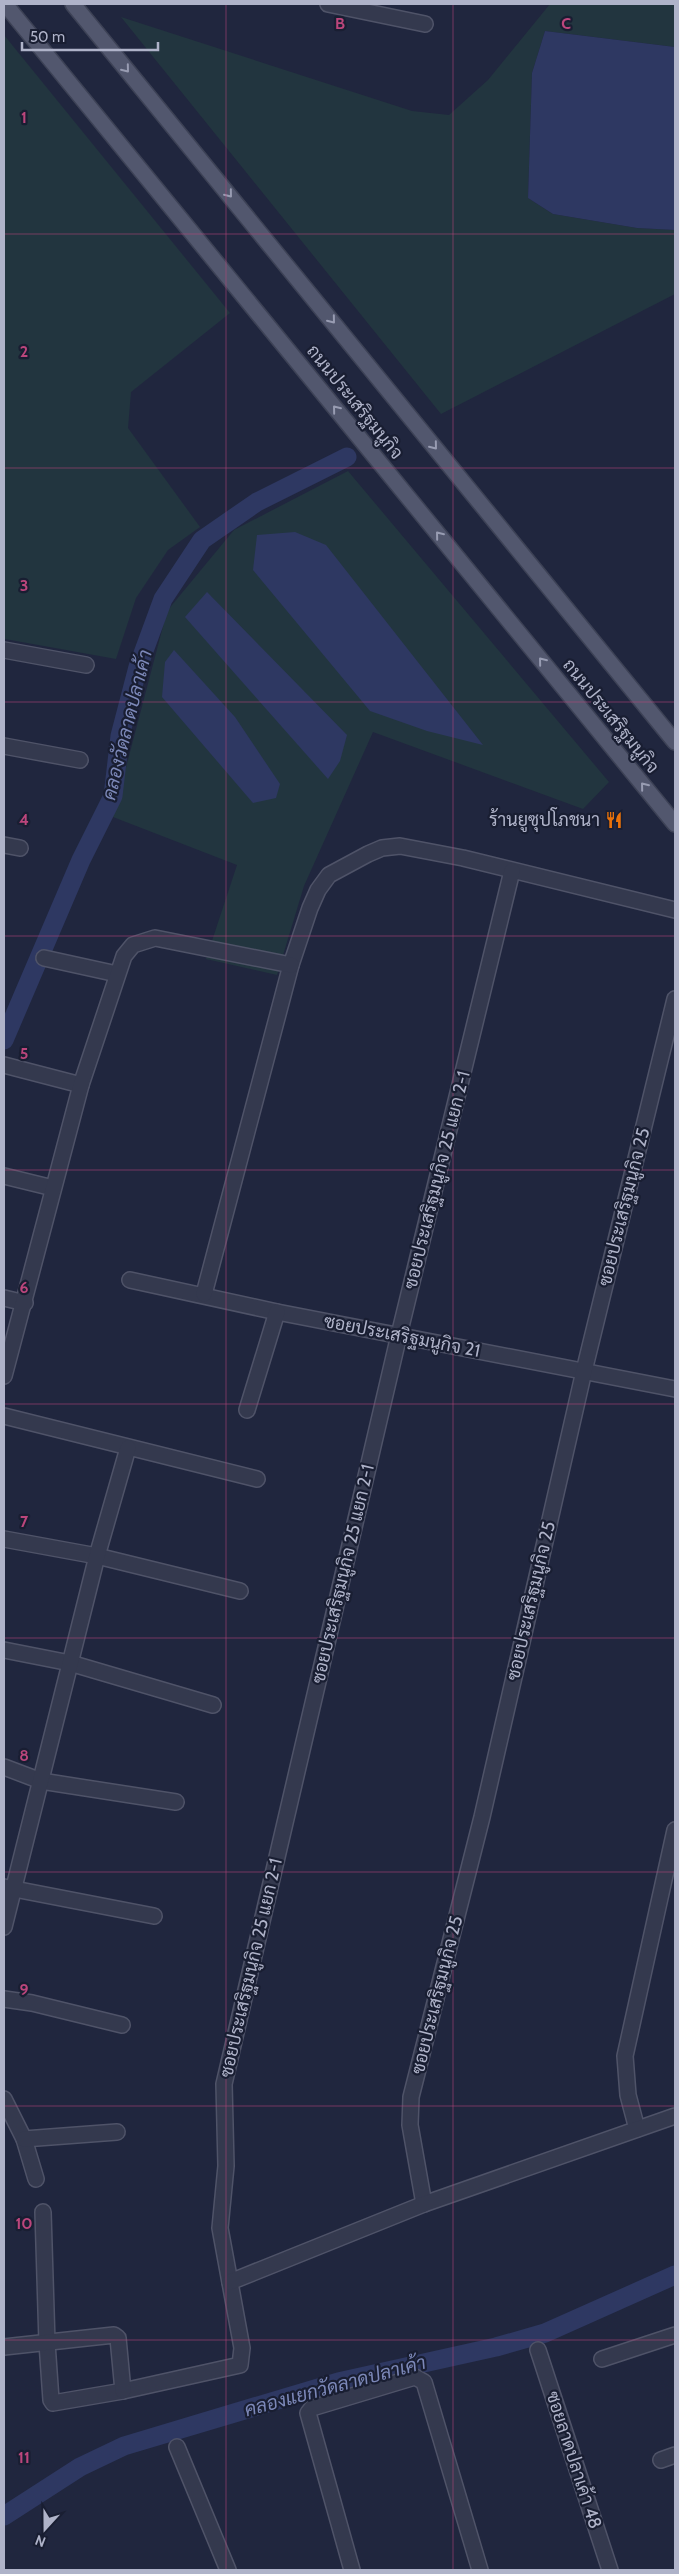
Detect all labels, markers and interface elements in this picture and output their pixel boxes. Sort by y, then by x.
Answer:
text: B [335,14,345,33]
text: C [561,14,571,33]
scale bar [22,20,159,52]
text: 50 m [30,28,65,46]
one-way arrow [120,63,129,72]
text: 1 [21,108,27,127]
one-way arrow [223,189,232,198]
one-way arrow [326,314,334,323]
street label: ถนนประเสริฐมนูกิจ [301,340,408,465]
text: 2 [20,342,28,361]
one-way arrow [334,406,342,415]
one-way arrow [429,440,437,449]
one-way arrow [435,531,444,540]
text: 3 [20,576,28,595]
water label: คลองวัดลาดปลาเค้า [97,648,157,802]
street label: ถนนประเสริฐมนูกิจ [557,654,664,779]
one-way arrow [538,657,547,666]
one-way arrow [641,783,650,792]
place label: ร้านยูซุปโภชนา [489,807,600,833]
text: 4 [19,810,29,829]
restaurant icon: ร้านยูซุปโภชนา [604,810,624,830]
text: 5 [20,1044,28,1063]
street label: ซอยประเสริฐมนูกิจ 25 แยก 2-1 [399,1069,477,1292]
street label: ซอยประเสริฐมนูกิจ 25 [594,1125,656,1289]
text: 6 [20,1278,29,1297]
street label: ซอยประเสริฐมนูกิจ 21 [322,1310,482,1364]
street label: ซอยประเสริฐมนูกิจ 25 แยก 2-1 [307,1462,381,1686]
text: 7 [20,1512,29,1531]
street label: ซอยประเสริฐมนูกิจ 25 [502,1519,562,1683]
text: 8 [19,1746,29,1765]
street label: ซอยประเสริฐมนูกิจ 25 แยก 2-1 [215,1856,289,2080]
street label: ซอยประเสริฐมนูกิจ 25 [407,1913,469,2077]
text: 9 [20,1980,29,1999]
text: 10 [15,2214,33,2233]
water label: คลองแยกวัดลาดปลาเค้า [242,2351,428,2421]
street label: ซอยลาดปลาเค้า 48 [541,2388,608,2532]
text: 11 [18,2448,30,2467]
north arrow [20,2504,70,2554]
text: N [32,2531,48,2551]

